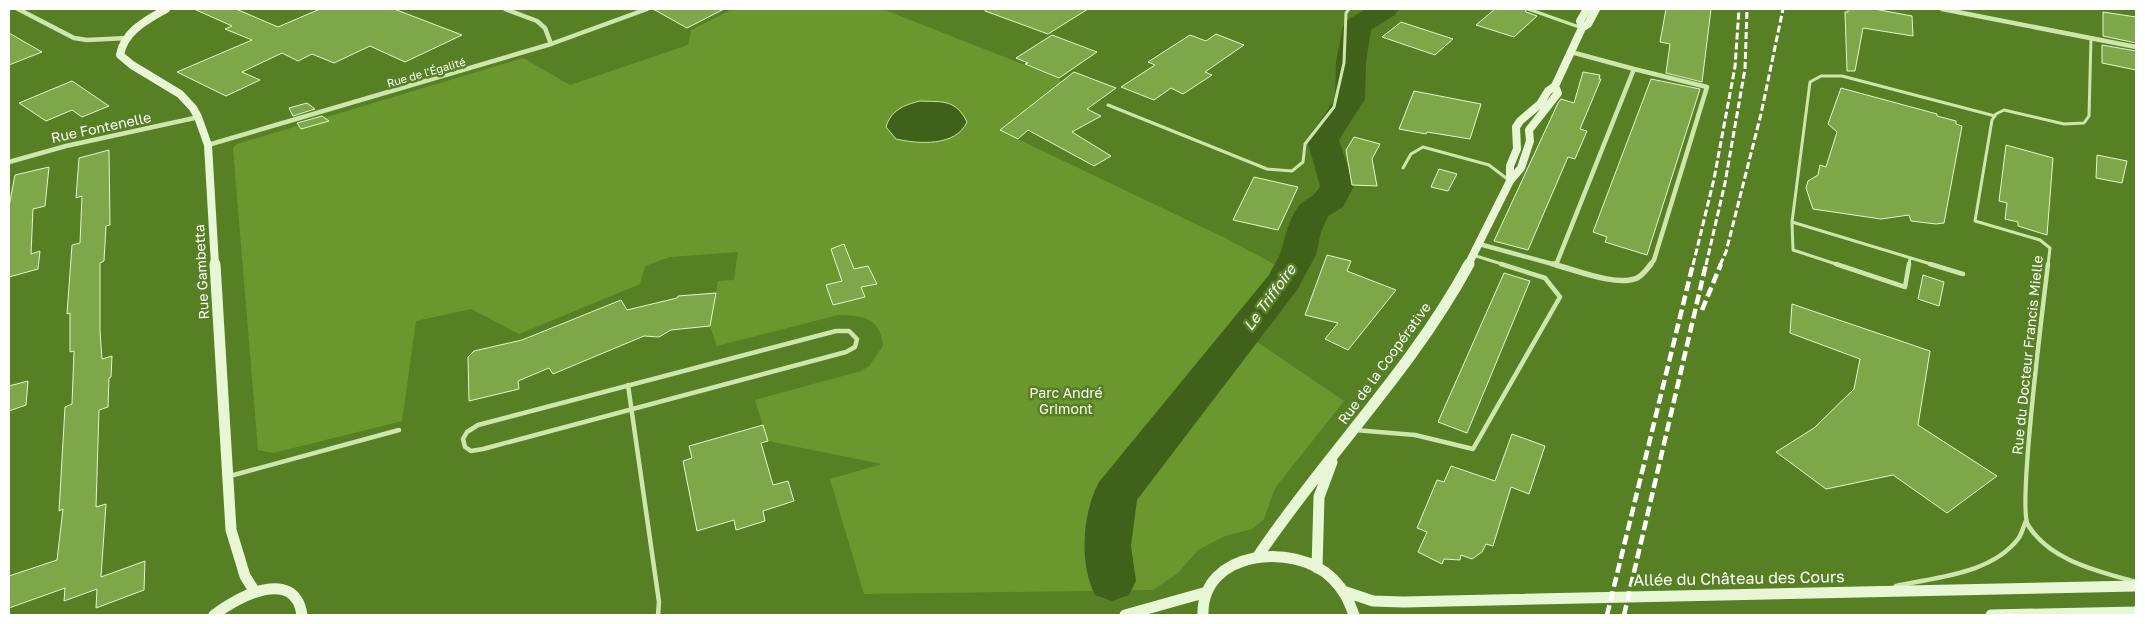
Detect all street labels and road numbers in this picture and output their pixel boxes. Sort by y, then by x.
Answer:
street label: Rue de l'Égalité [385,55,467,89]
street label: Rue Fontenelle [49,108,153,146]
street label: Rue Gambetta [190,224,212,320]
street label: Rue du Docteur Francis Mielle [2008,255,2046,455]
street label: Rue de la Coopérative [1334,299,1434,427]
street label: Allée du Château des Cours [1633,566,1845,590]

